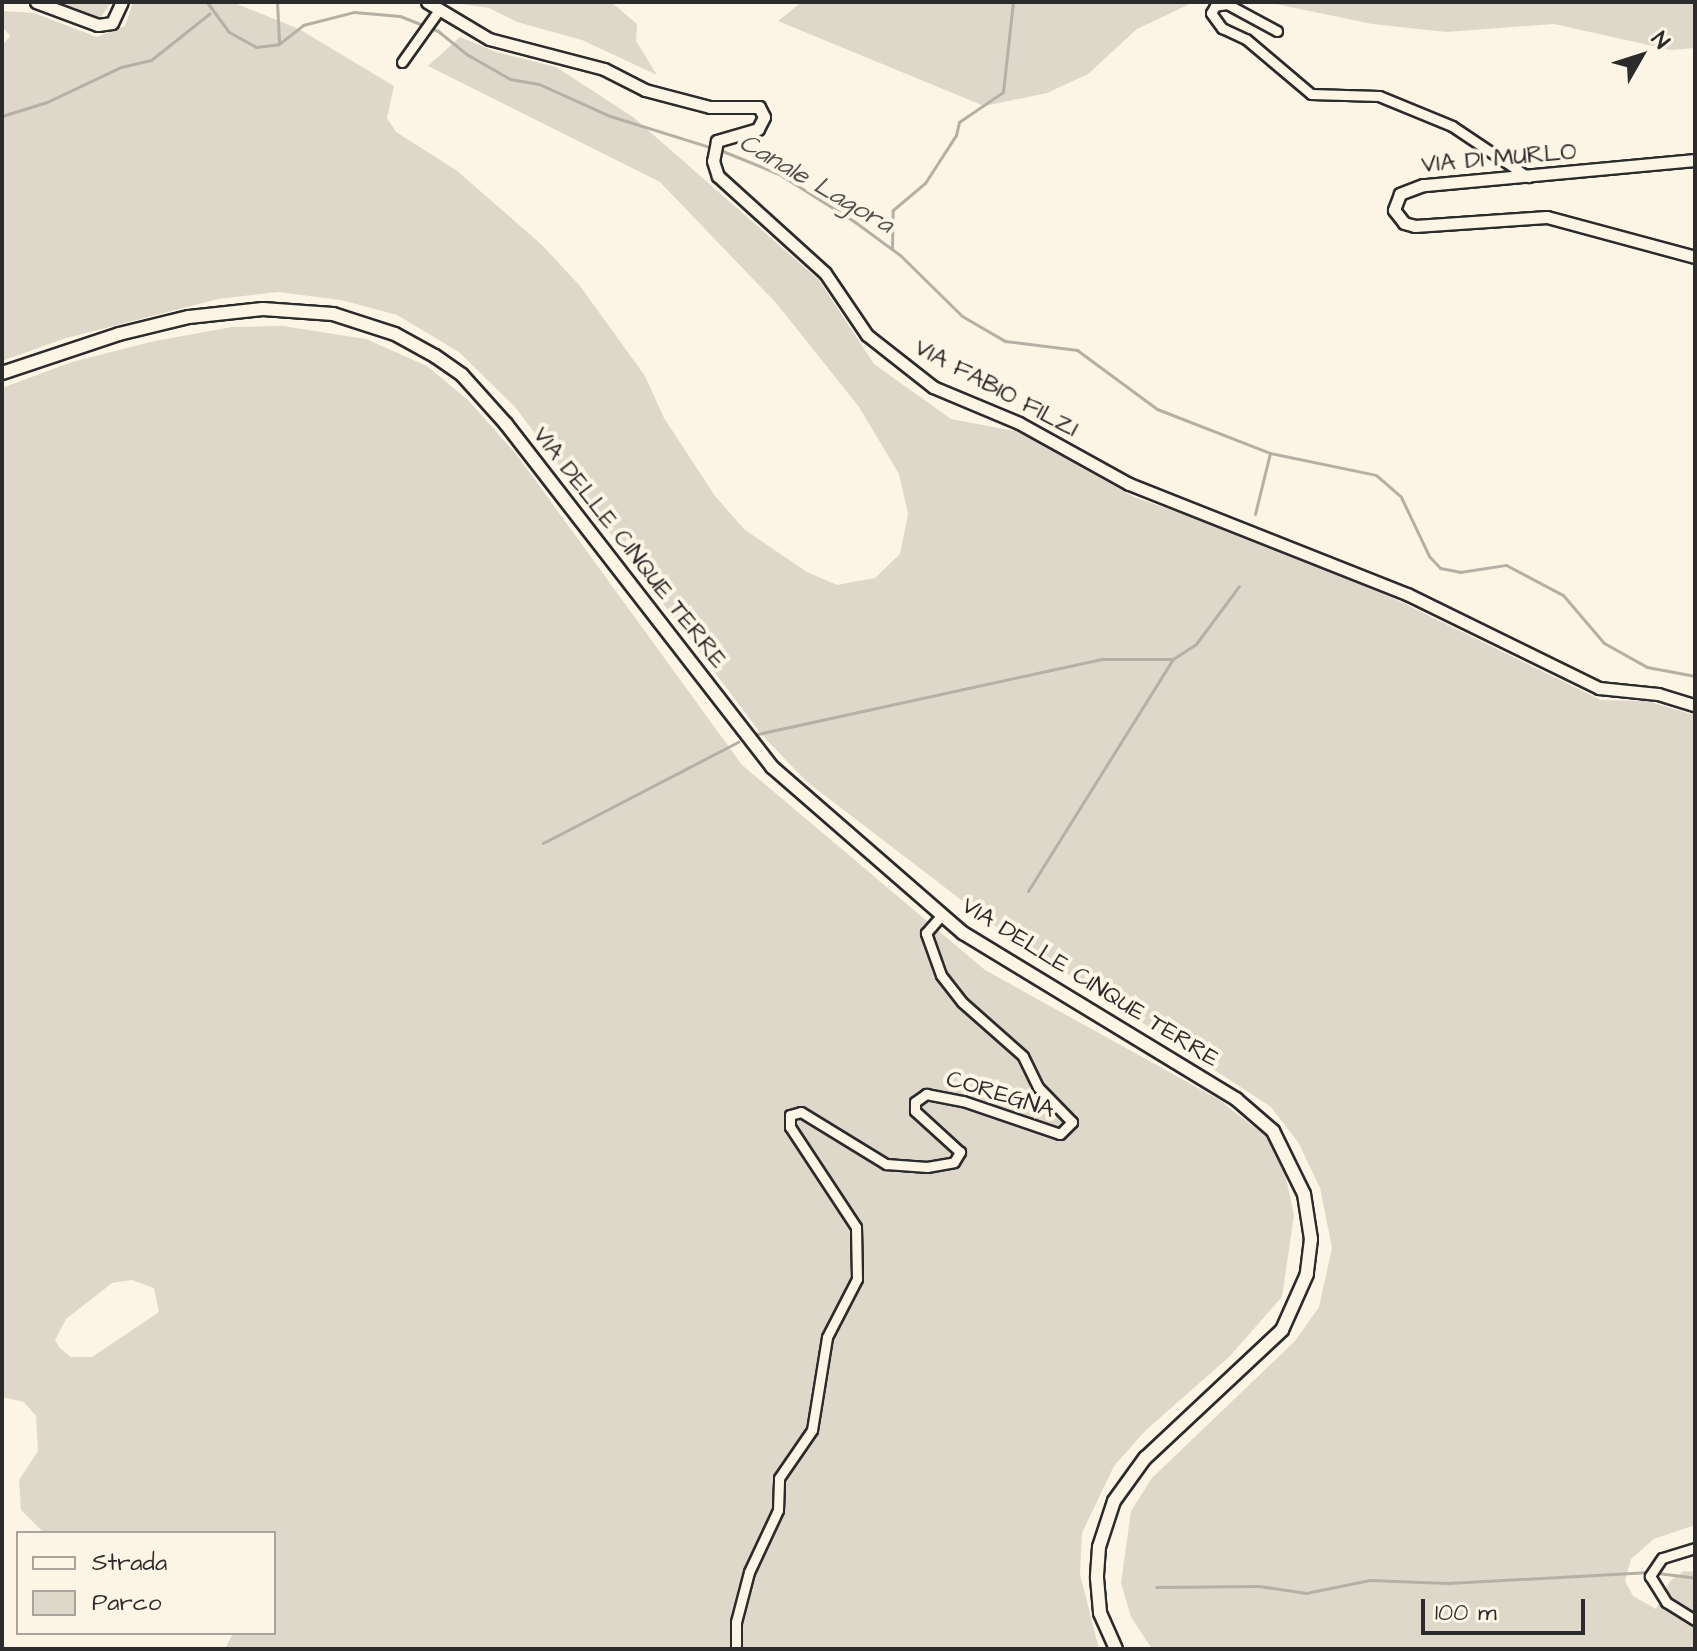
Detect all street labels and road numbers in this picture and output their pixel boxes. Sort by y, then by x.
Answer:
street label: VIA DI MURLO [1420,138,1578,180]
street label: VIA FABIO FILZI [909,334,1083,444]
street label: VIA DELLE CINQUE TERRE [526,422,732,674]
street label: VIA DELLE CINQUE TERRE [956,892,1224,1074]
street label: COREGNA [943,1065,1057,1125]

